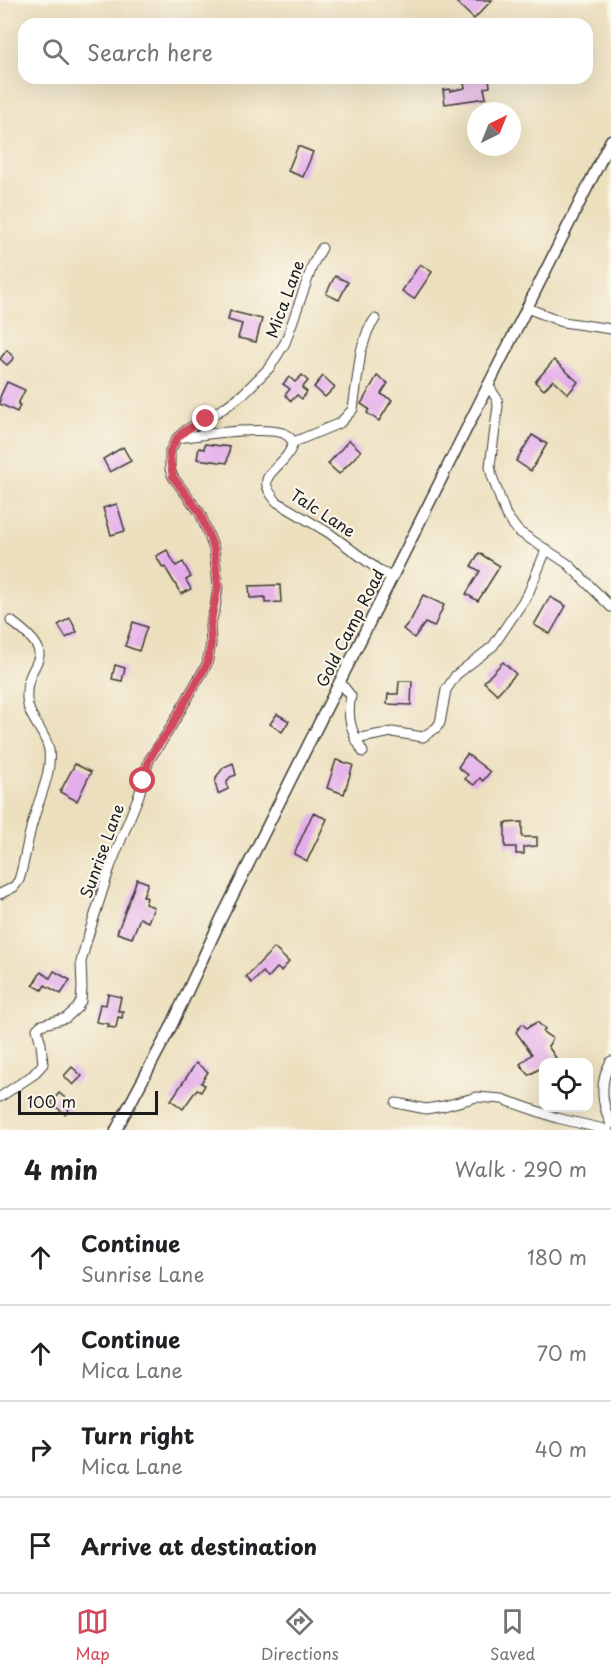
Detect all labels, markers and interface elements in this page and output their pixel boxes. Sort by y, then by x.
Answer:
search box [18,18,593,84]
icon: search [39,35,72,68]
text: Search here [87,35,213,68]
north arrow [467,102,521,156]
street label: Mica Lane [259,256,309,341]
route end [192,405,218,431]
street label: Talc Lane [286,482,361,542]
street label: Gold Camp Road [309,564,389,691]
route start [129,767,155,793]
street label: Sunrise Lane [73,800,129,901]
map controls [539,1058,593,1112]
button: locate [539,1058,593,1112]
scale bar [18,1088,158,1116]
text: 100 m [27,1089,76,1113]
text: 4 min [24,1150,98,1189]
text: Walk · 290 m [455,1154,587,1184]
text: Continue [81,1226,180,1259]
icon: ahead [24,1241,57,1274]
text: 180 m [527,1242,587,1272]
text: Sunrise Lane [81,1259,205,1289]
text: Continue [81,1322,180,1355]
icon: ahead [24,1337,57,1370]
text: 70 m [537,1338,587,1368]
text: Mica Lane [81,1355,183,1385]
text: Turn right [81,1418,194,1451]
icon: right [24,1433,57,1466]
text: 40 m [535,1434,587,1464]
text: Mica Lane [81,1451,183,1481]
icon: arrive [24,1529,57,1562]
text: Arrive at destination [81,1529,317,1562]
tab: Map [76,1605,110,1665]
tab: Directions [261,1605,339,1665]
tab: Saved [490,1605,535,1665]

